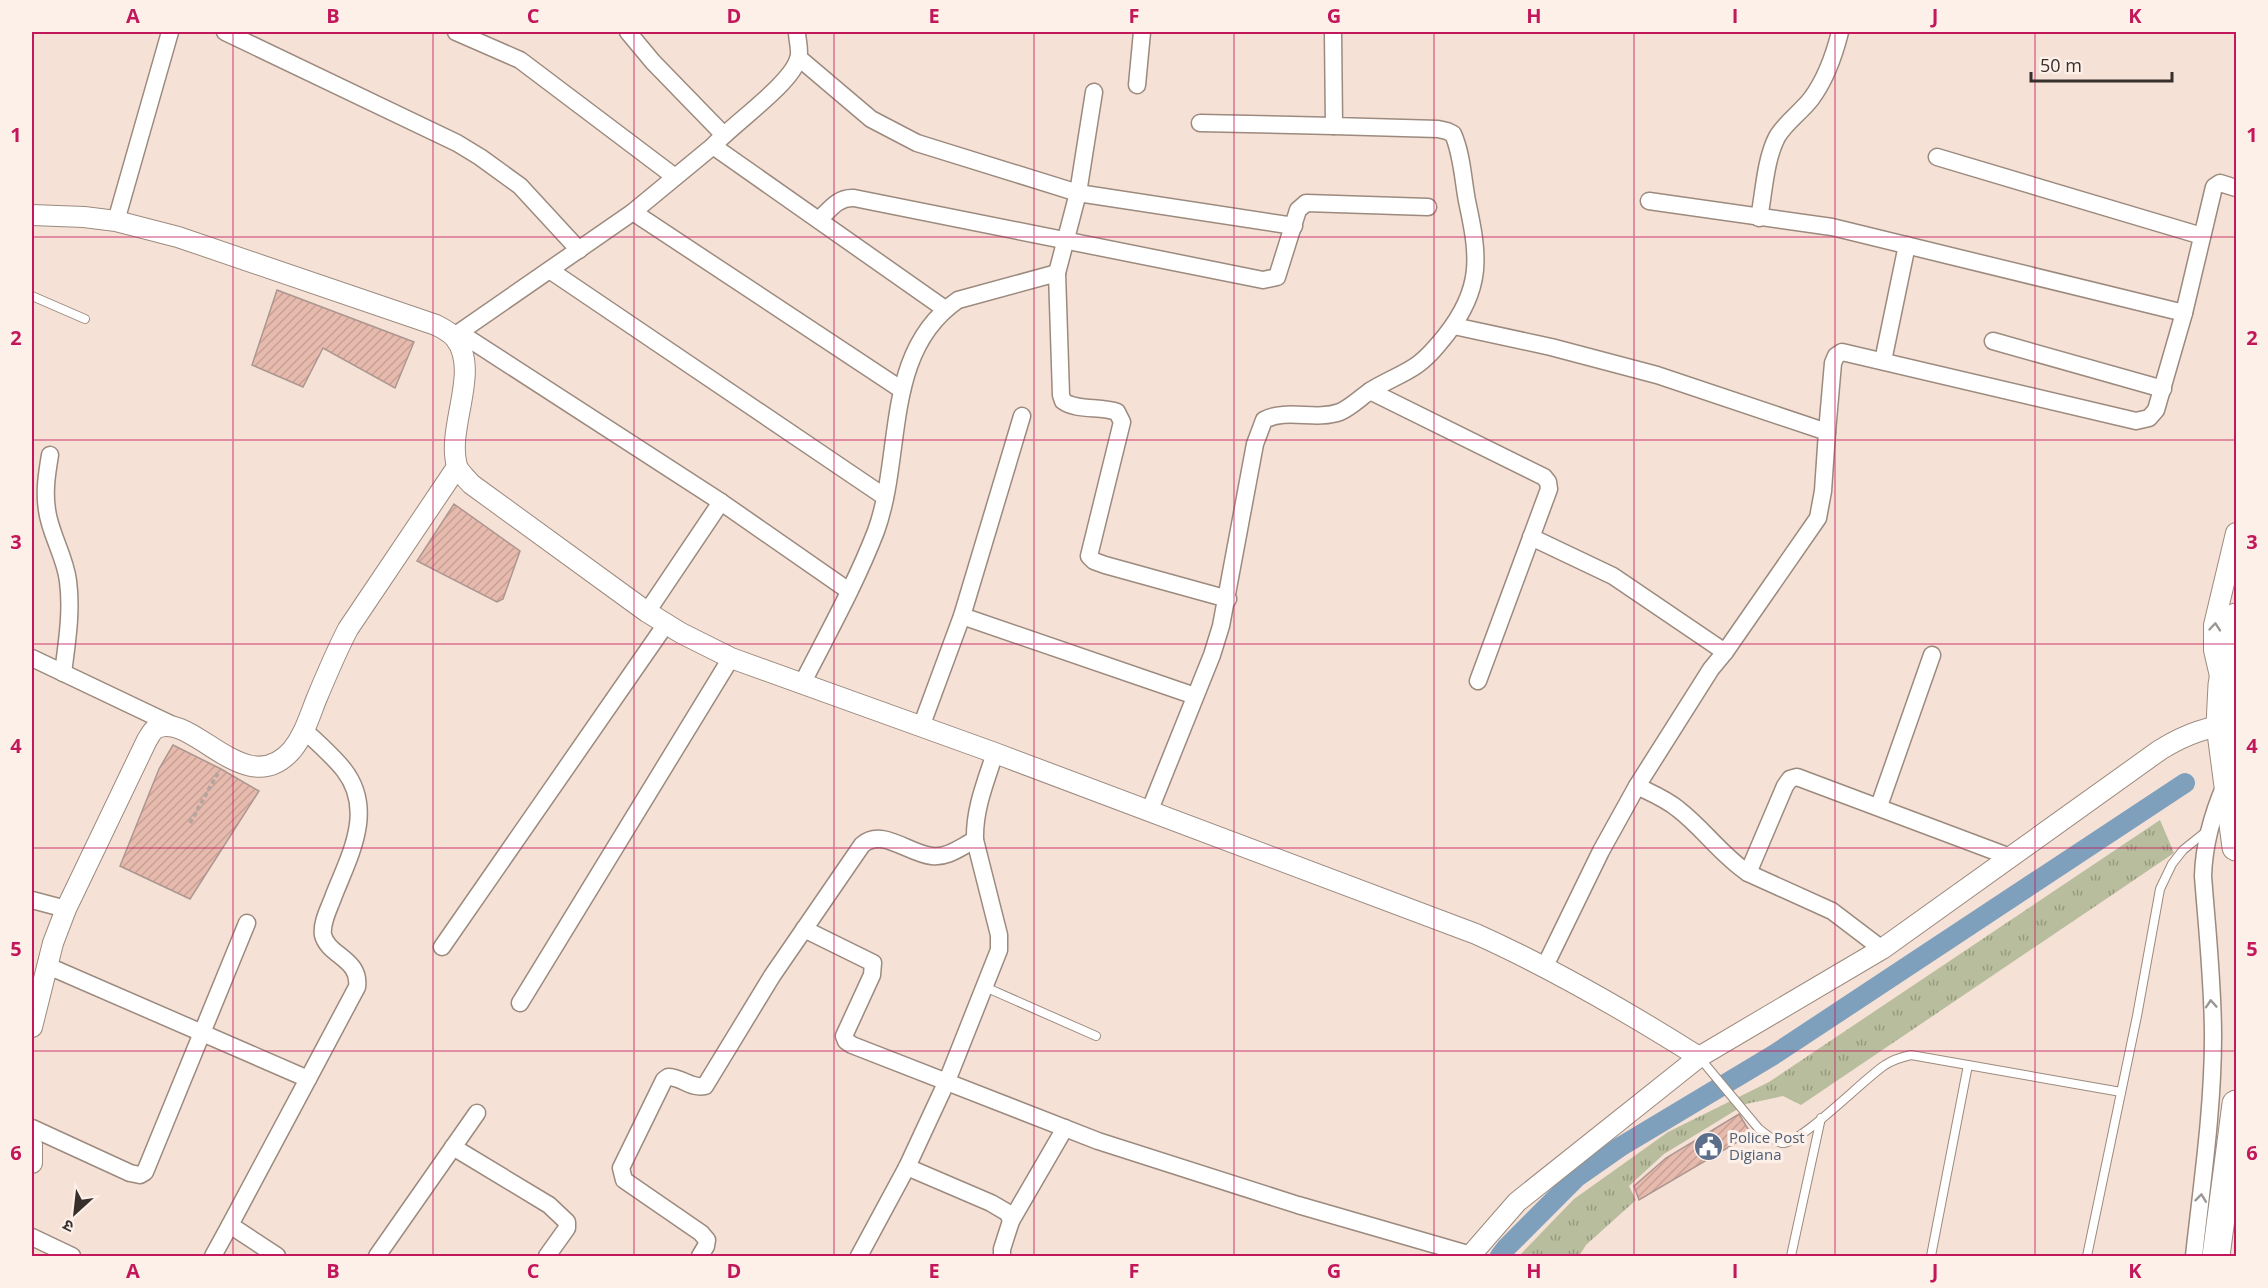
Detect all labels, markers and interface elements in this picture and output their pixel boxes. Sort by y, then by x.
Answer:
text: A [126,2,140,29]
text: B [326,2,340,29]
text: C [527,2,540,29]
text: D [727,2,741,29]
text: E [928,2,940,29]
text: F [1129,2,1139,29]
text: G [1327,2,1341,29]
text: H [1526,2,1542,29]
text: I [1732,2,1738,29]
text: J [1930,2,1938,29]
text: K [2128,2,2142,29]
scale bar [2031,45,2172,83]
text: 50 m [2040,53,2082,77]
text: 1 [10,121,22,148]
text: 1 [2246,121,2258,148]
text: 2 [10,324,22,351]
text: 2 [2246,324,2258,351]
text: 3 [10,528,22,555]
text: 3 [2246,528,2258,555]
one-way arrow [2208,623,2221,632]
text: 4 [10,732,22,759]
text: 4 [2246,732,2258,759]
text: 5 [10,935,22,962]
text: 5 [2246,935,2258,962]
one-way arrow [2205,1000,2218,1009]
place label: Police Post Digiana [1729,1127,1805,1164]
public building icon: Police Post Digiana [1692,1130,1724,1162]
text: 6 [10,1139,22,1166]
text: 6 [2246,1139,2258,1166]
north arrow [45,1183,105,1243]
one-way arrow [2194,1194,2206,1203]
text: उ [58,1214,77,1238]
text: A [126,1257,140,1284]
text: B [326,1257,340,1284]
text: C [527,1257,540,1284]
text: D [727,1257,741,1284]
text: E [928,1257,940,1284]
text: F [1129,1257,1139,1284]
text: G [1327,1257,1341,1284]
text: H [1526,1257,1542,1284]
text: I [1732,1257,1738,1284]
text: J [1930,1257,1938,1284]
text: K [2128,1257,2142,1284]

